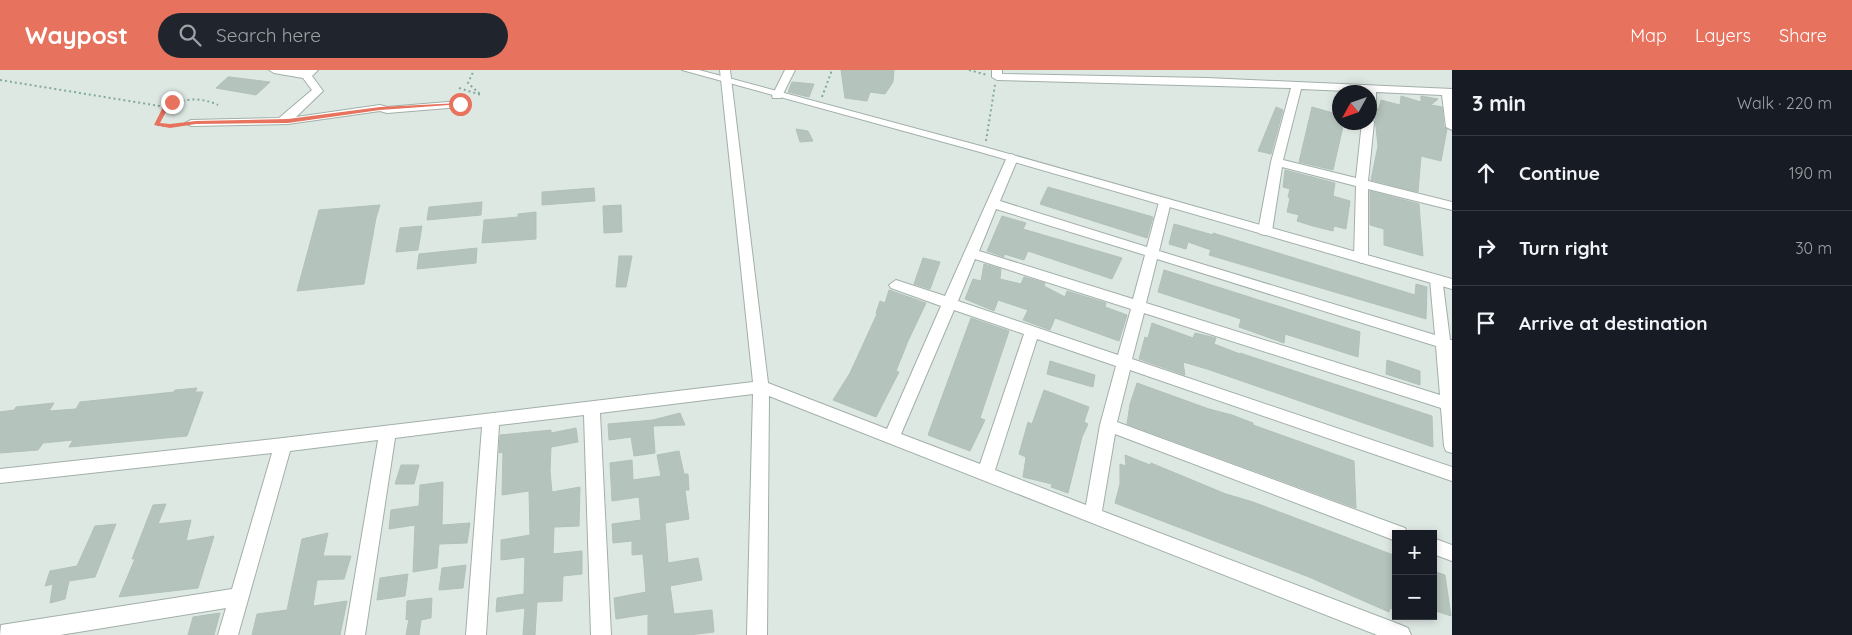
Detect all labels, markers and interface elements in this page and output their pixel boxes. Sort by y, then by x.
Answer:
search box [158,13,508,58]
text: Waypost [25,20,128,50]
icon: search [176,21,204,49]
text: Search here [216,23,321,47]
text: Map [1630,24,1667,47]
text: Layers [1695,24,1751,47]
text: Share [1779,24,1827,47]
north arrow [1332,85,1377,130]
text: 3 min [1472,90,1526,116]
route end [161,91,184,114]
route start [449,93,472,116]
text: Walk · 220 m [1737,93,1832,113]
icon: ahead [1472,159,1500,187]
text: Continue [1519,161,1600,185]
text: 190 m [1789,163,1832,183]
icon: right [1472,234,1500,262]
text: Turn right [1519,236,1608,260]
text: 30 m [1795,238,1832,258]
icon: arrive [1472,309,1500,337]
text: Arrive at destination [1519,311,1708,335]
map controls [1392,530,1437,620]
button: + [1392,530,1437,575]
button: − [1392,575,1437,620]

